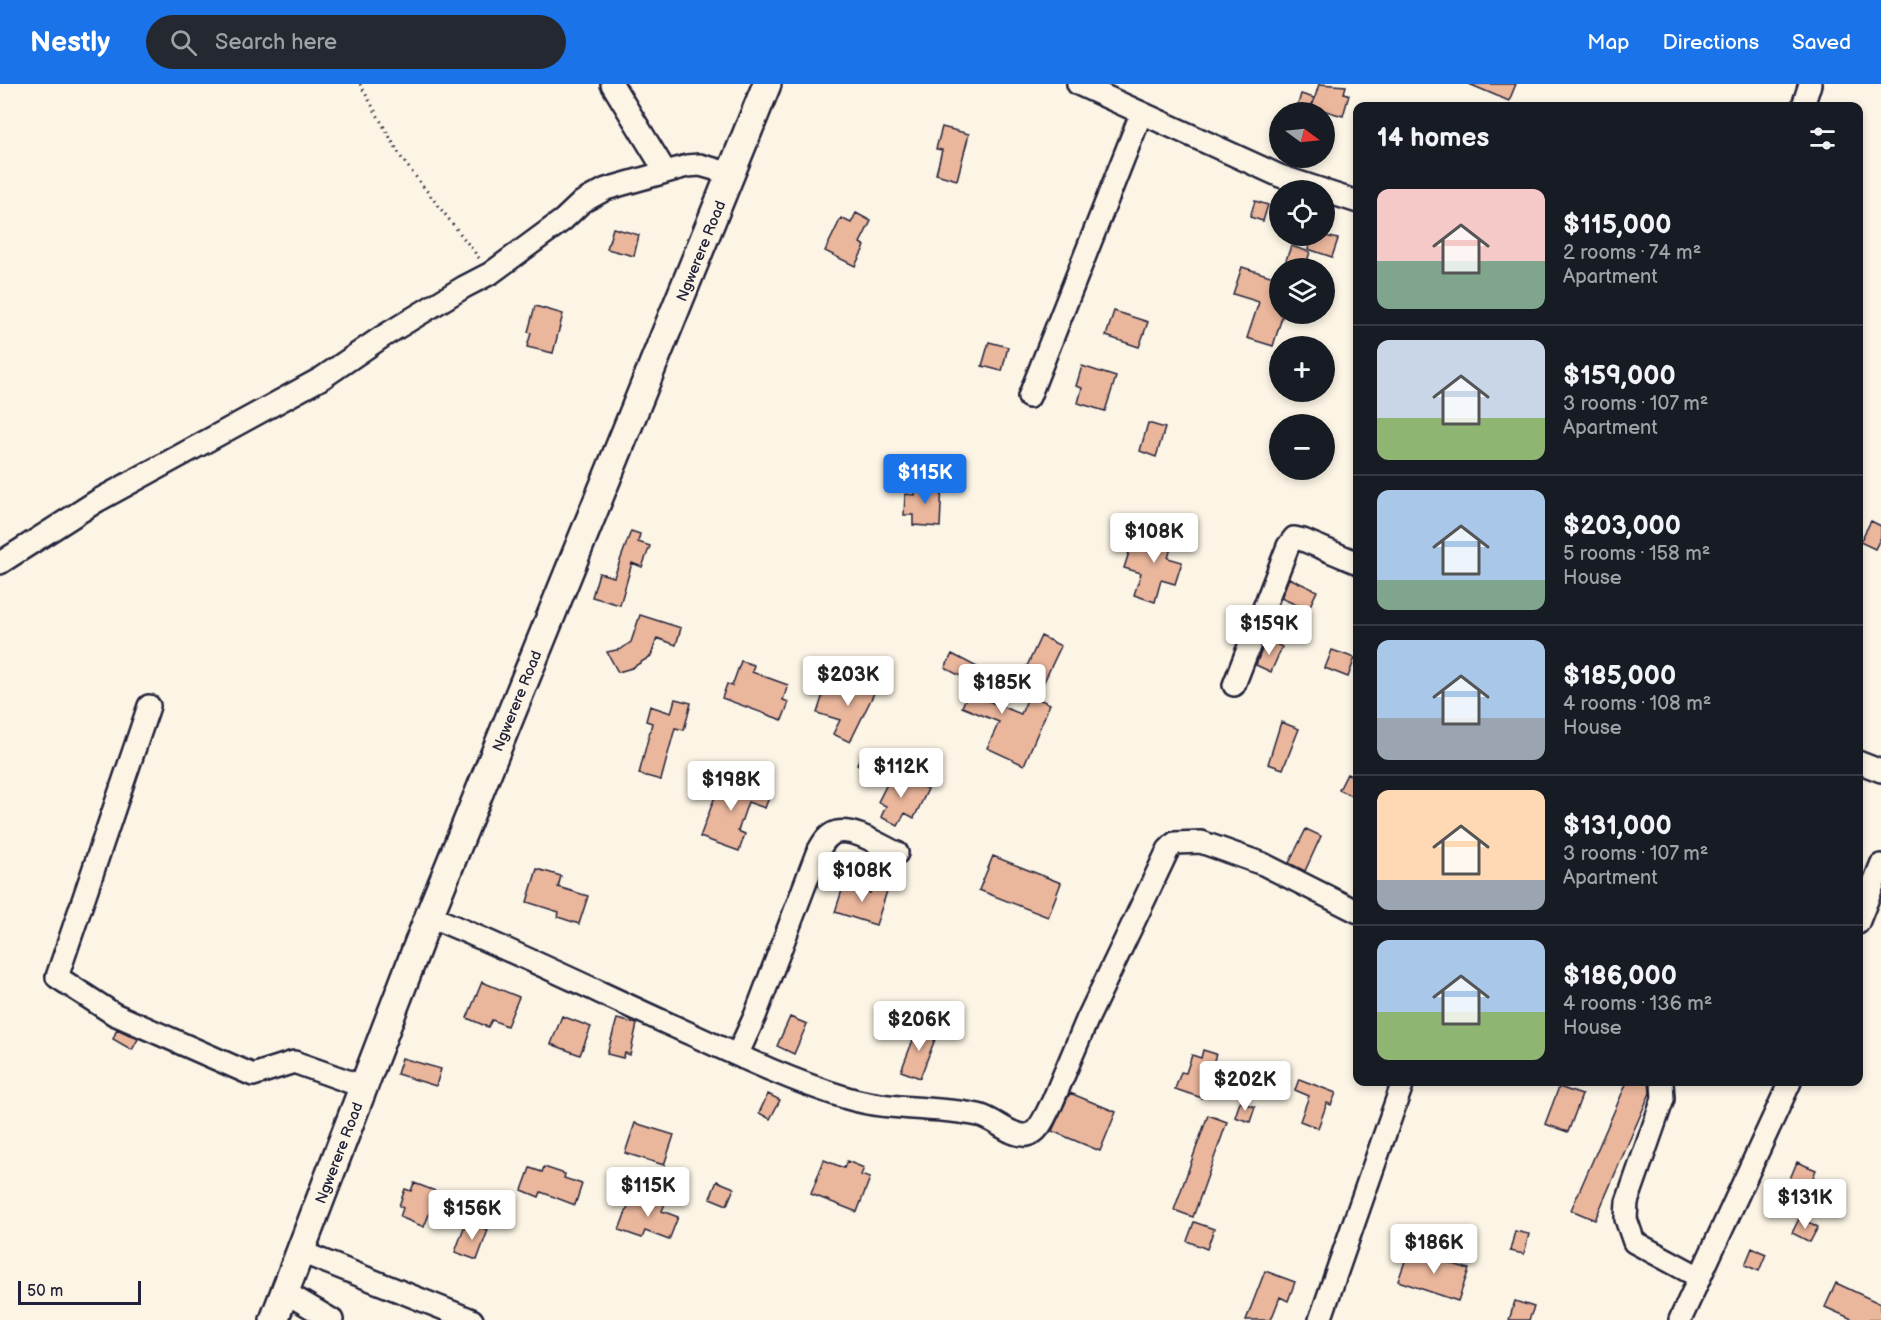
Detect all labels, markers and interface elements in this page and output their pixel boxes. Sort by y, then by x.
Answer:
search box [146,15,566,69]
text: Nestly [30,26,110,59]
icon: search [167,26,200,59]
text: Search here [215,29,337,56]
text: Map [1587,30,1630,55]
text: Directions [1663,30,1759,55]
text: Saved [1792,30,1851,55]
north arrow [1269,102,1335,168]
map controls [1269,102,1335,480]
icon: filters [1806,122,1839,155]
text: 14 homes [1377,123,1489,154]
button: locate [1269,180,1335,246]
street label: Ngwerere Road [673,198,730,304]
text: $115,000 [1563,210,1671,241]
icon: home [1425,213,1497,285]
text: 2 rooms · 74 m² [1563,241,1701,265]
button: layers [1269,258,1335,324]
text: Apartment [1563,265,1658,289]
button: + [1269,336,1335,402]
text: $159,000 [1563,361,1676,392]
icon: home [1425,364,1497,436]
text: 3 rooms · 107 m² [1563,392,1708,416]
button: − [1269,414,1335,480]
text: Apartment [1563,416,1658,440]
pin: $115K [883,454,967,505]
text: $115K [897,461,953,485]
text: $203,000 [1563,511,1681,542]
pin: $108K [1112,513,1196,564]
icon: home [1425,514,1497,586]
text: $108K [1124,520,1184,544]
text: 5 rooms · 158 m² [1563,542,1710,566]
text: House [1563,566,1622,590]
pin: $159K [1227,605,1311,656]
text: $159K [1240,612,1298,636]
street label: Ngwerere Road [489,648,546,754]
pin: $203K [806,656,890,707]
text: $185,000 [1563,661,1676,692]
text: $203K [817,663,879,687]
pin: $185K [960,664,1044,715]
icon: home [1425,664,1497,736]
text: $185K [973,671,1031,695]
text: 4 rooms · 108 m² [1563,692,1711,716]
text: House [1563,716,1622,740]
pin: $112K [859,748,943,799]
text: $112K [873,755,929,779]
pin: $198K [689,761,773,812]
text: $198K [702,768,760,792]
text: $131,000 [1563,811,1672,842]
icon: home [1425,814,1497,886]
text: 3 rooms · 107 m² [1563,842,1708,866]
pin: $108K [820,852,904,903]
text: $108K [832,859,892,883]
text: Apartment [1563,866,1658,890]
text: $186,000 [1563,961,1677,992]
icon: home [1425,964,1497,1036]
text: 4 rooms · 136 m² [1563,992,1712,1016]
pin: $206K [877,1001,961,1052]
text: $206K [888,1008,950,1032]
text: House [1563,1016,1622,1040]
pin: $202K [1203,1061,1287,1112]
text: $202K [1214,1068,1276,1092]
street label: Ngwerere Road [311,1100,368,1207]
pin: $115K [606,1167,690,1218]
text: $115K [620,1174,676,1198]
pin: $131K [1763,1179,1847,1230]
text: $131K [1777,1186,1833,1210]
pin: $156K [430,1190,514,1241]
text: $156K [443,1197,501,1221]
pin: $186K [1392,1224,1476,1275]
text: $186K [1404,1231,1464,1255]
scale bar [18,1278,141,1306]
text: 50 m [27,1282,63,1301]

